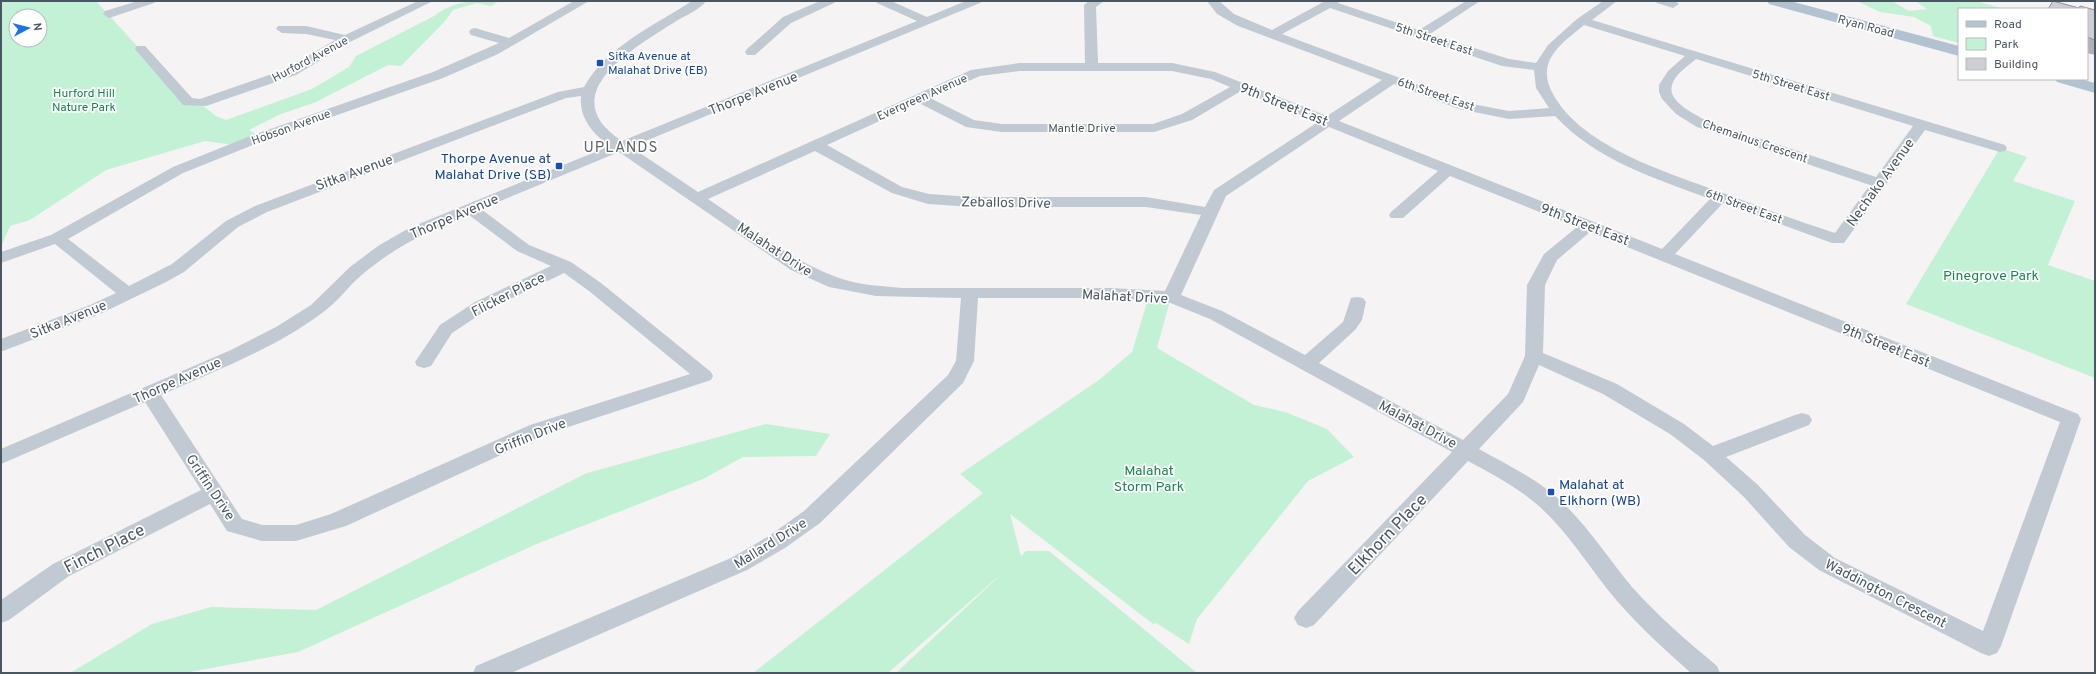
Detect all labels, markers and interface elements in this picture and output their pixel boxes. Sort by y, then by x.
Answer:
north arrow [8,8,48,48]
legend [1958,8,2088,80]
street label: Ryan Road [1836,12,1896,42]
text: Road [1994,17,2022,33]
street label: 5th Street East [1393,20,1475,60]
text: N [30,22,44,32]
street label: Hurford Avenue [270,33,351,87]
text: Park [1994,37,2019,53]
place label: Sitka Avenue at Malahat Drive (EB) [608,49,708,79]
text: Building [1994,57,2038,73]
marker: Sitka Avenue at Malahat Drive (EB) [595,58,605,68]
street label: 5th Street East [1750,67,1832,105]
street label: Thorpe Avenue [707,69,801,120]
street label: Evergreen Avenue [875,71,970,125]
street label: 6th Street East [1395,74,1476,116]
street label: 9th Street East [1237,80,1330,131]
park label: Hurford Hill Nature Park [52,86,116,116]
street label: Hobson Avenue [250,106,333,150]
street label: Chemainus Crescent [1700,116,1810,168]
street label: Mantle Drive [1048,121,1116,137]
street label: Nechako Avenue [1844,136,1919,230]
district label: UPLANDS [583,139,659,158]
place label: Thorpe Avenue at Malahat Drive (SB) [435,151,551,184]
street label: Sitka Avenue [314,152,395,195]
marker: Thorpe Avenue at Malahat Drive (SB) [554,161,564,171]
street label: 6th Street East [1703,186,1784,228]
street label: Thorpe Avenue [408,191,501,244]
street label: Zeballos Drive [961,194,1051,213]
street label: 9th Street East [1538,201,1631,250]
street label: Malahat Drive [733,220,815,281]
park label: Pinegrove Park [1943,268,2039,285]
street label: Flicker Place [469,270,548,321]
street label: Malahat Drive [1081,287,1168,308]
street label: Sitka Avenue [28,297,109,343]
street label: 9th Street East [1839,321,1932,372]
street label: Thorpe Avenue [131,354,224,408]
street label: Malahat Drive [1375,398,1459,453]
street label: Griffin Drive [492,415,569,459]
street label: Griffin Drive [181,452,238,524]
park label: Malahat Storm Park [1114,463,1184,496]
place label: Malahat at Elkhorn (WB) [1559,477,1641,510]
marker: Malahat at Elkhorn (WB) [1546,487,1556,497]
street label: Elkhorn Place [1344,490,1433,581]
street label: Mallard Drive [731,515,810,573]
street label: Finch Place [61,520,149,580]
street label: Waddington Crescent [1822,556,1949,632]

